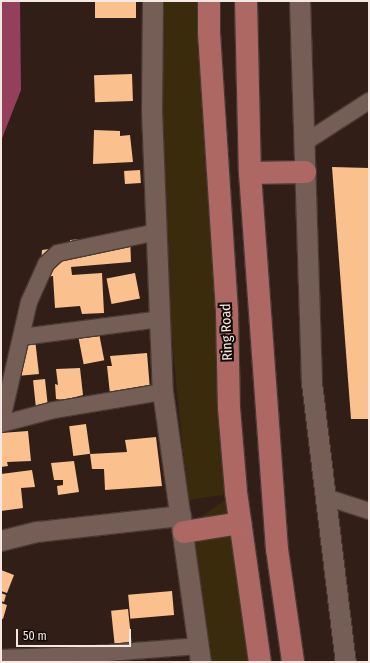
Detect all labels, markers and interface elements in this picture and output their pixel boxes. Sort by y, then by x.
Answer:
street label: Ring Road [218,303,236,361]
scale bar [18,621,133,647]
text: 50 m [23,629,47,643]

